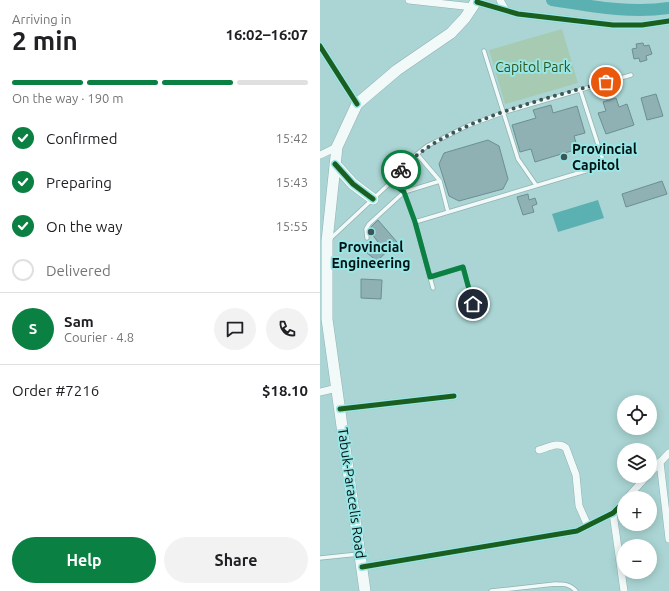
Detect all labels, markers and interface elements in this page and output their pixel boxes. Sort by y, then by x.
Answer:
text: Arriving in [12,12,71,26]
text: 2 min [12,26,78,55]
text: 16:02–16:07 [225,26,308,43]
park label: Capitol Park [495,59,571,75]
pin [589,65,623,99]
icon: bag [595,71,617,93]
text: On the way · 190 m [12,91,124,105]
icon: check [12,127,34,149]
text: Confirmed [46,130,118,147]
text: 15:42 [275,131,308,145]
place label: Provincial Capitol [572,141,637,173]
courier [381,150,421,190]
marker: Provincial Capitol [559,152,569,162]
icon: bike [390,159,412,181]
icon: check [12,171,34,193]
text: Preparing [46,174,112,191]
text: 15:43 [275,175,308,189]
icon: check [12,215,34,237]
text: On the way [46,218,122,235]
text: 15:55 [275,219,308,233]
marker: Provincial Engineering [366,227,376,237]
place label: Provincial Engineering [331,239,411,271]
text: Delivered [46,262,111,279]
pin [456,287,490,321]
icon: home [462,293,484,315]
button: chat [214,308,256,350]
button: phone [266,308,308,350]
text: Sam [64,313,94,330]
text: S [29,320,37,337]
text: Courier · 4.8 [64,330,134,344]
text: Order #7216 [12,382,99,399]
text: $18.10 [262,382,308,399]
map controls [617,395,657,579]
button: locate [617,395,657,435]
street label: Tabuk-Paracelis Road [335,426,369,560]
button: layers [617,443,657,483]
button: + [617,491,657,531]
button: Help [12,537,156,583]
button: Share [164,537,308,583]
button: − [617,539,657,579]

